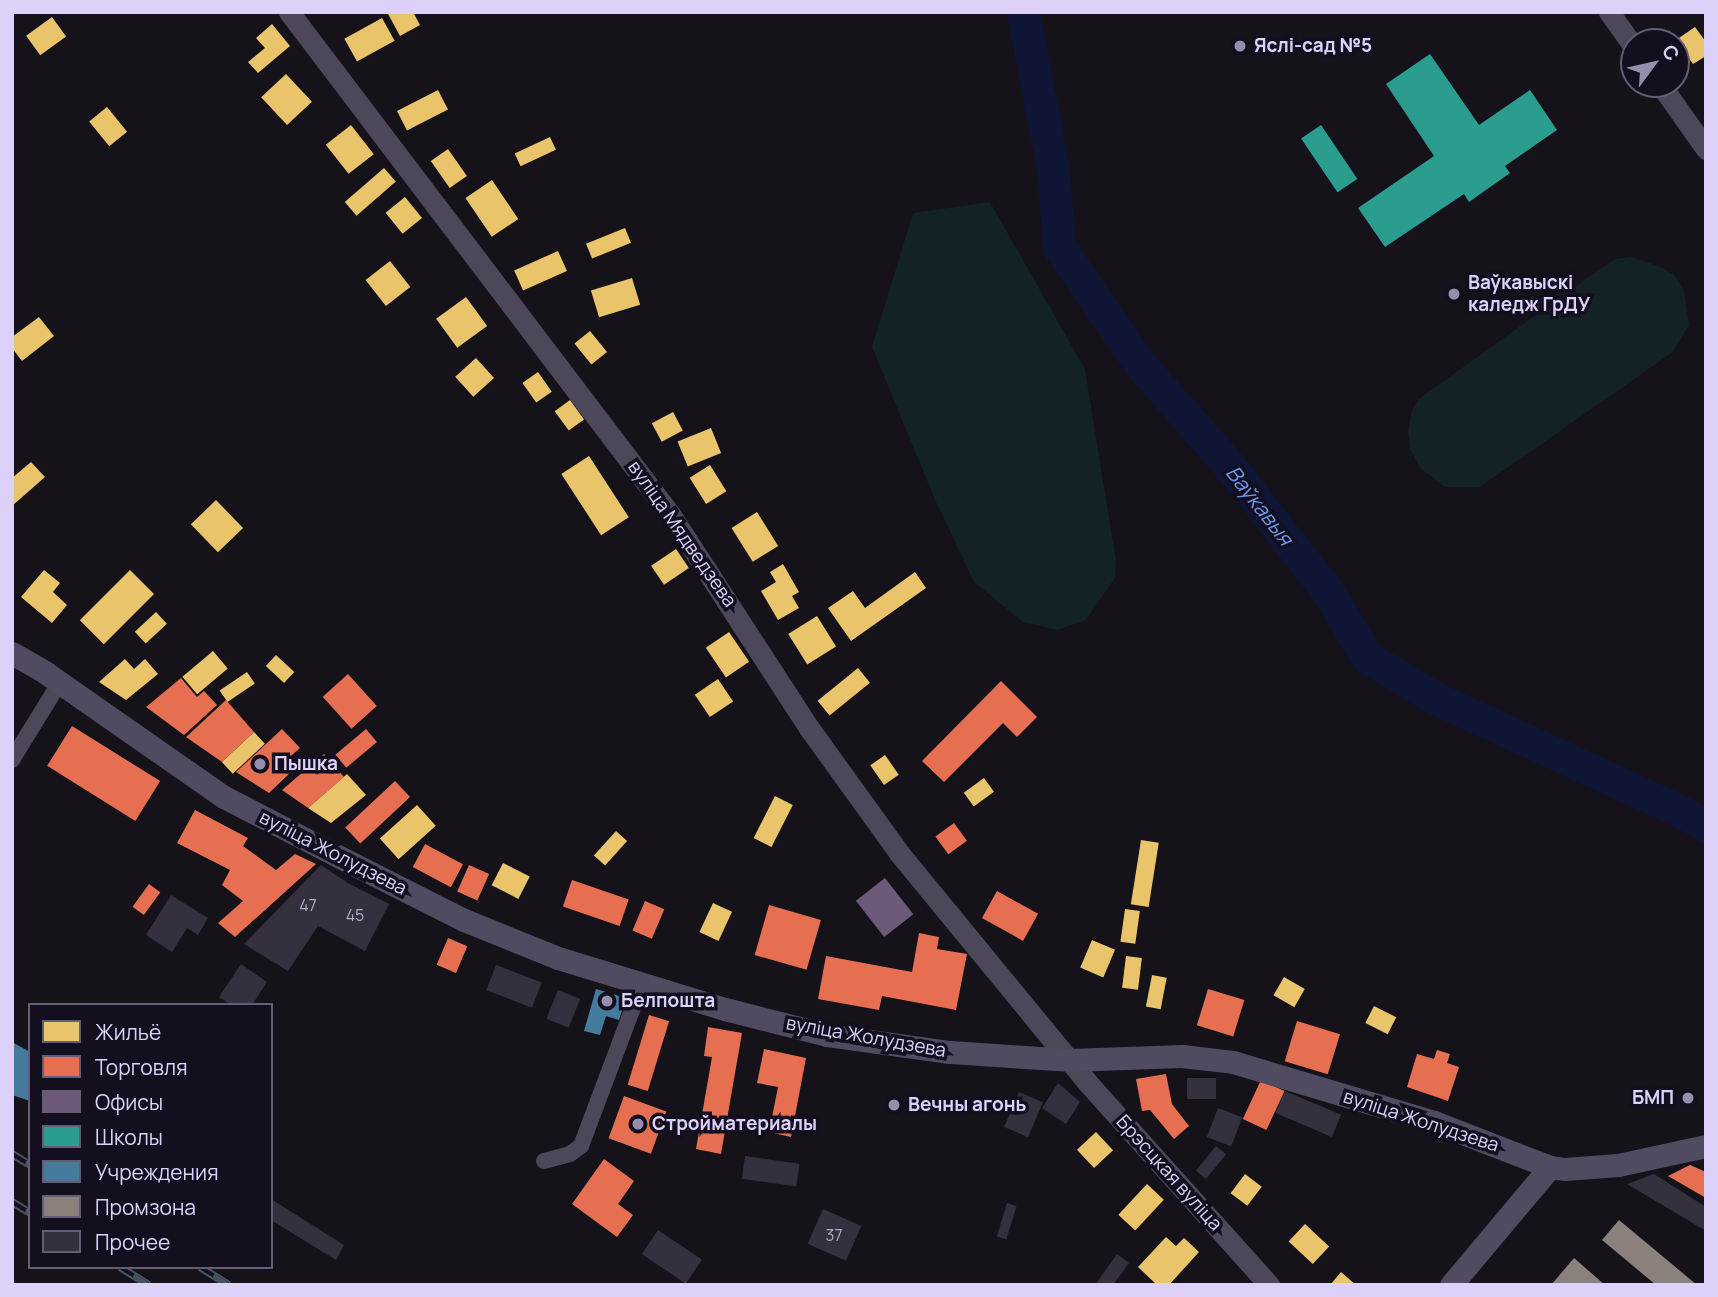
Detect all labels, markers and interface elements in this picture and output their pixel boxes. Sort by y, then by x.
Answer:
north arrow [1620,28,1690,98]
place label: Яслі-сад №5 [1254,35,1372,57]
marker: Яслі-сад №5 [1232,38,1248,54]
text: С [1656,40,1686,66]
place label: Ваўкавыскі каледж ГрДУ [1468,272,1590,316]
marker: Ваўкавыскі каледж ГрДУ [1446,286,1462,302]
street label: вуліца Мядведзева [623,457,741,611]
water label: Ваўкавыя [1221,460,1299,550]
place label: Пышка [274,753,338,775]
marker: Пышка [252,756,268,772]
street label: вуліца Жолудзева [256,806,410,900]
house number: 47 [299,895,317,915]
house number: 45 [346,905,364,925]
place label: Белпошта [621,990,715,1012]
marker: Белпошта [599,993,615,1009]
legend [28,1003,273,1269]
street label: вуліца Жолудзева [784,1012,948,1062]
text: Жильё [95,1018,161,1046]
text: Торговля [95,1053,188,1081]
street label: вуліца Жолудзева [1340,1085,1502,1157]
place label: БМП [1632,1087,1674,1109]
text: Офисы [95,1088,163,1116]
marker: БМП [1680,1090,1696,1106]
place label: Вечны агонь [908,1094,1026,1116]
marker: Вечны агонь [886,1097,902,1113]
street label: Брэсцкая вуліца [1111,1111,1227,1235]
place label: Стройматериалы [652,1113,817,1135]
marker: Стройматериалы [630,1116,646,1132]
text: Школы [95,1123,163,1151]
text: Учреждения [95,1158,219,1186]
text: Промзона [95,1193,196,1221]
house number: 37 [826,1225,842,1245]
text: Прочее [95,1228,170,1256]

